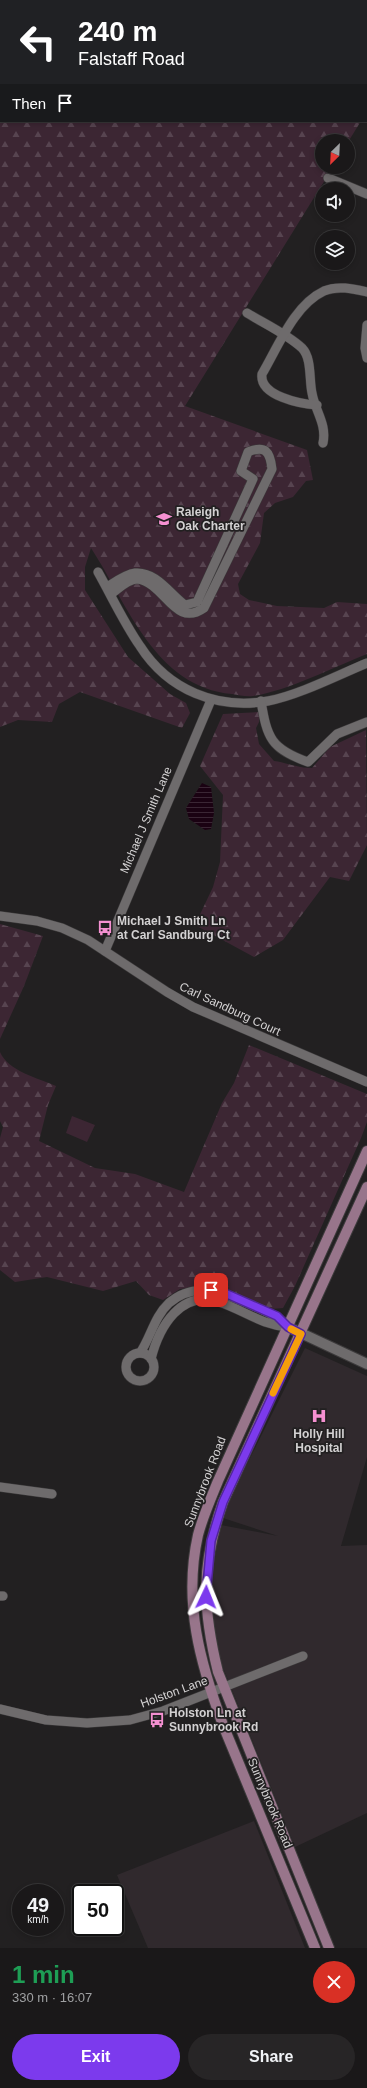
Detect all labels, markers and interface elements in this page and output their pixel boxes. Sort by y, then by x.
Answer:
icon: left [12,16,64,68]
text: 240 m [78,16,157,47]
text: Falstaff Road [78,49,185,69]
icon: arrive [54,92,76,114]
text: Then [12,95,46,112]
north arrow [315,134,355,174]
map controls [315,134,355,270]
button: sound [315,182,355,222]
button: layers [315,230,355,270]
place label: Raleigh Oak Charter [176,505,245,533]
school or university icon: Raleigh Oak Charter [155,510,173,528]
street label: Michael J Smith Lane [117,764,175,876]
place label: Michael J Smith Ln at Carl Sandburg Ct [117,914,230,942]
bus stop icon: Michael J Smith Ln at Carl Sandburg Ct [96,919,114,937]
street label: Carl Sandburg Court [177,979,283,1039]
pin [194,1273,228,1307]
icon: arrive [200,1279,222,1301]
hospital icon: Holly Hill Hospital [310,1407,328,1425]
place label: Holly Hill Hospital [293,1427,345,1455]
street label: Sunnybrook Road [181,1435,229,1529]
position arrow [185,1576,227,1618]
street label: Holston Lane [138,1673,210,1711]
place label: Holston Ln at Sunnybrook Rd [169,1706,258,1734]
bus stop icon: Holston Ln at Sunnybrook Rd [148,1711,166,1729]
street label: Sunnybrook Road [245,1756,295,1850]
speed limit sign: 50 [72,1884,124,1936]
text: 49 [27,1894,49,1916]
text: km/h [27,1914,49,1925]
text: 1 min [12,1961,75,1988]
button: close [313,1961,355,2003]
text: 330 m · 16:07 [12,1990,92,2005]
button: Exit [12,2034,180,2080]
button: Share [188,2034,355,2080]

